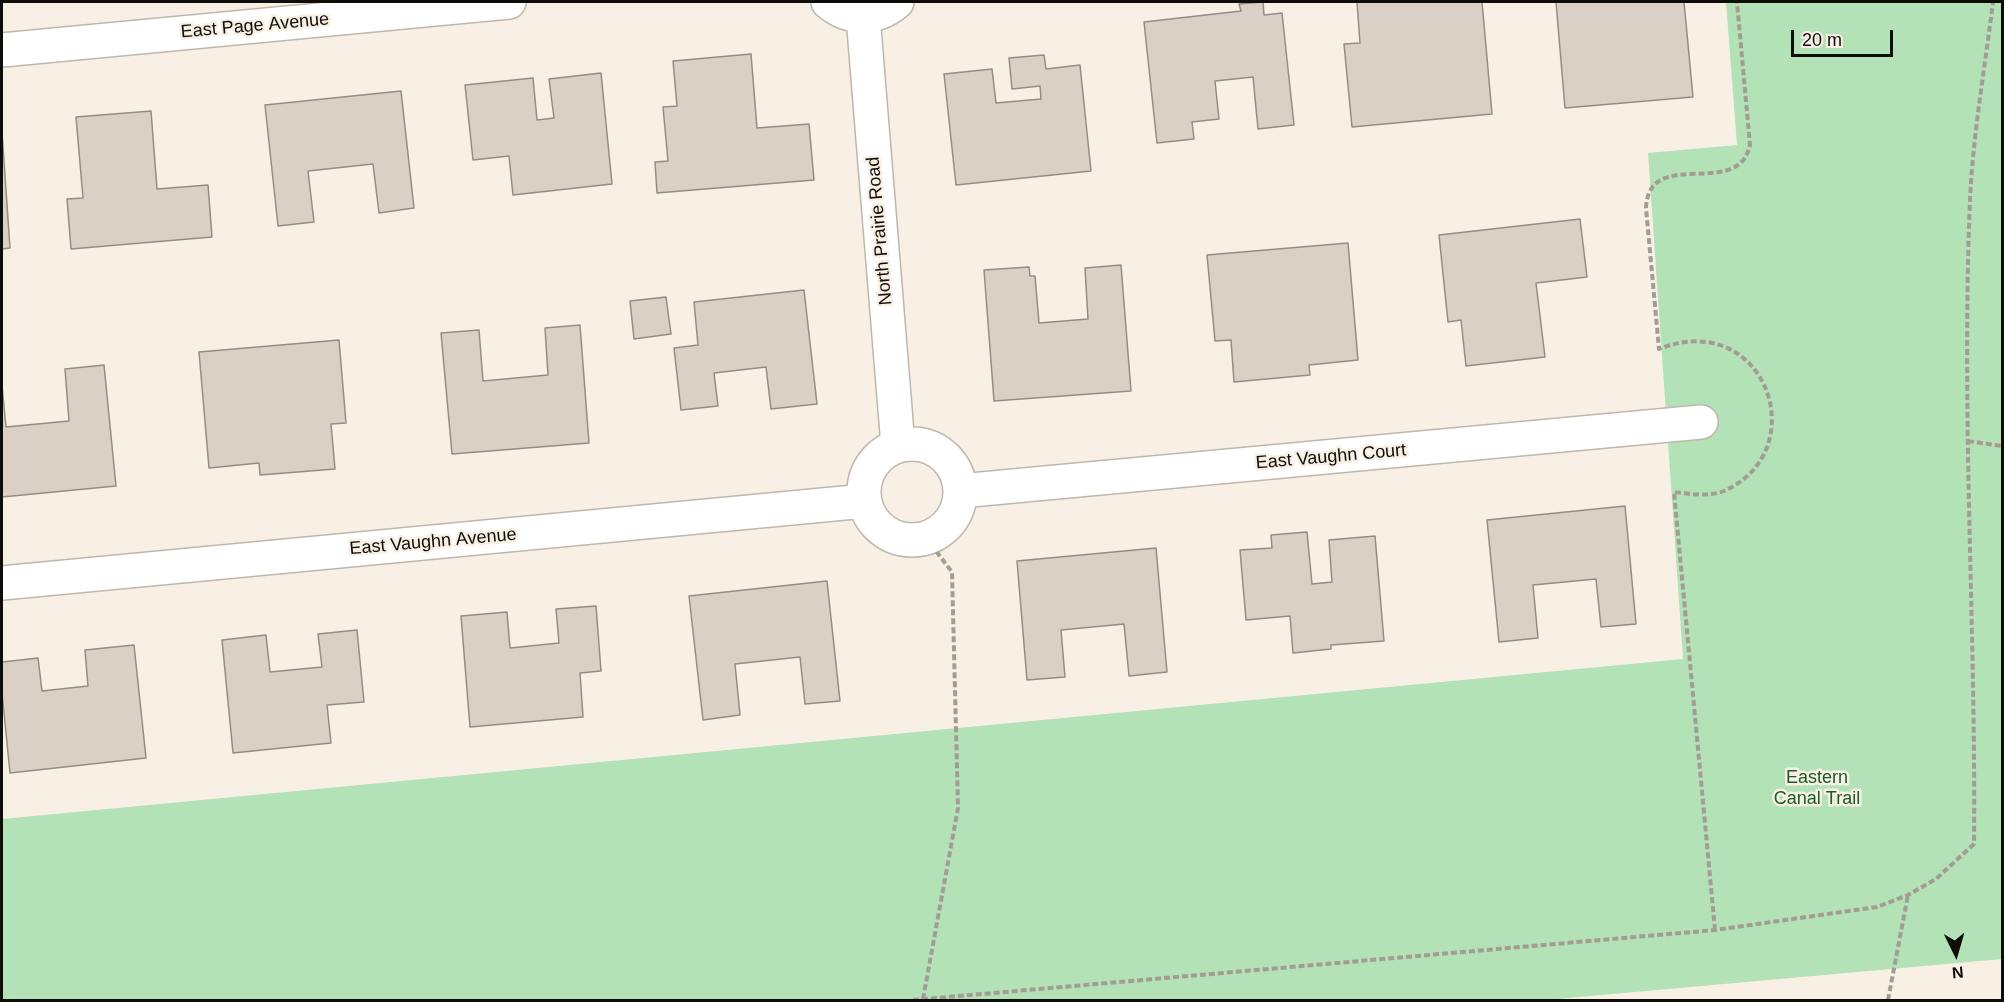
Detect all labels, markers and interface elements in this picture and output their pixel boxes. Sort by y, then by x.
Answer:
street label: East Page Avenue [180,9,330,43]
scale bar [1794,18,1896,56]
text: 20 m [1802,30,1842,50]
street label: North Prairie Road [863,156,897,306]
street label: East Vaughn Court [1255,440,1407,474]
street label: East Vaughn Avenue [349,524,517,560]
park label: Eastern Canal Trail [1774,767,1860,810]
north arrow [1926,924,1986,984]
text: N [1951,963,1964,981]

